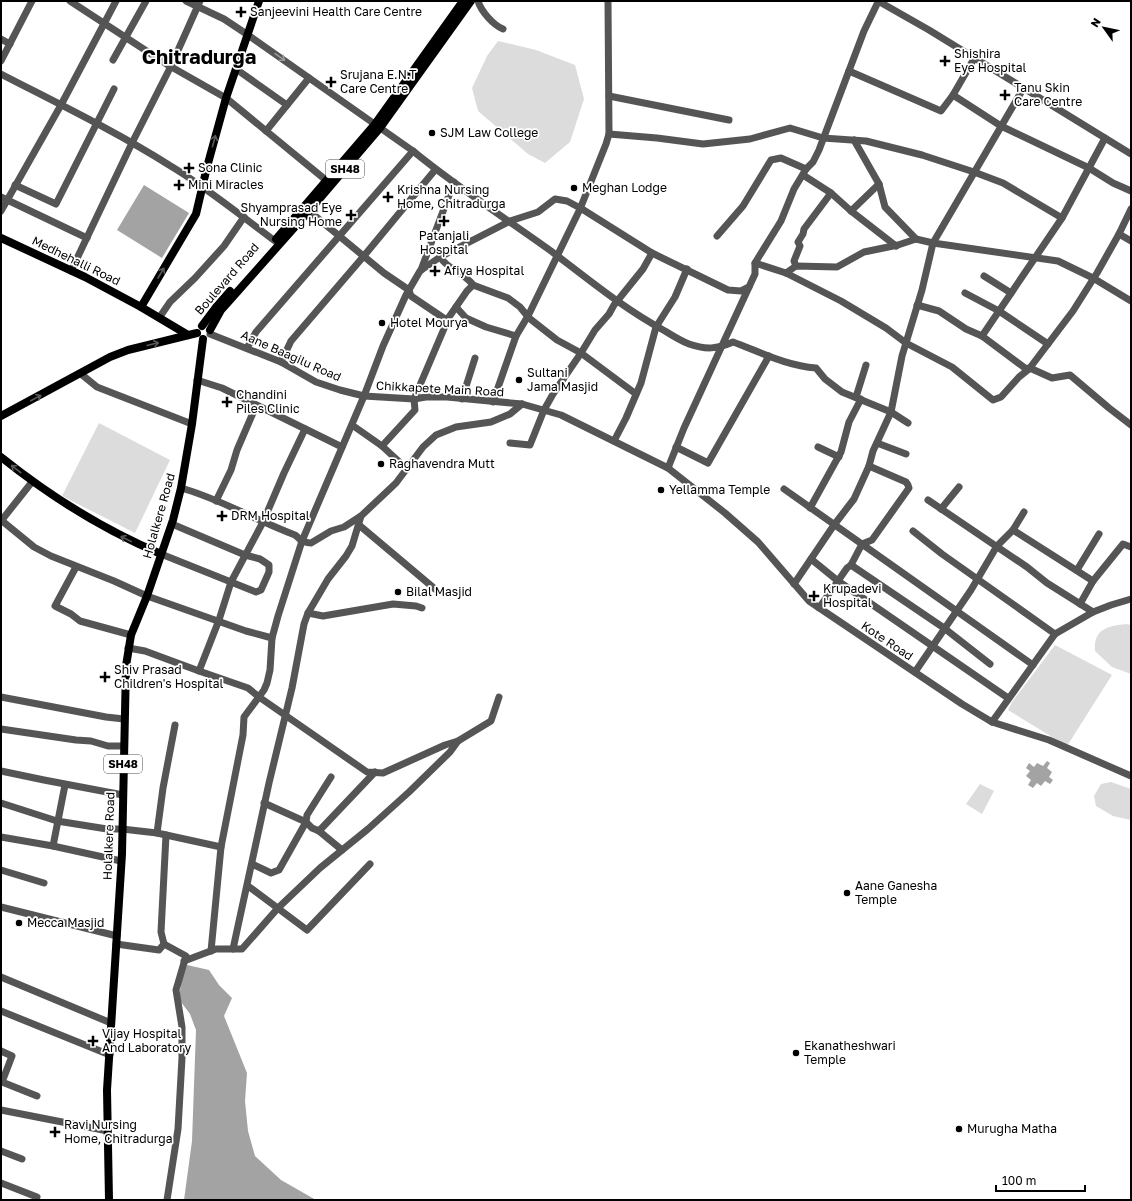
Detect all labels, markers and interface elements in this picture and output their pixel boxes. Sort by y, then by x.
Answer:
place label: Sanjeevini Health Care Centre [250,4,422,19]
marker: Sanjeevini Health Care Centre [235,6,247,18]
north arrow [1084,8,1124,48]
text: N [1087,15,1103,29]
district label: Chitradurga [142,44,256,68]
place label: Shishira Eye Hospital [954,46,1026,75]
one-way arrow [274,53,285,61]
marker: Shishira Eye Hospital [939,55,951,67]
place label: Srujana E.N.T Care Centre [340,67,417,96]
marker: Srujana E.N.T Care Centre [325,76,337,88]
place label: Tanu Skin Care Centre [1014,80,1082,109]
marker: Tanu Skin Care Centre [999,89,1011,101]
place label: SJM Law College [440,125,538,140]
marker: SJM Law College [427,128,437,138]
one-way arrow [211,135,218,148]
place label: Sona Clinic [198,160,263,175]
road number: SH48 [326,160,364,178]
marker: Sona Clinic [183,162,195,174]
place label: Mini Miracles [188,177,264,192]
marker: Mini Miracles [173,179,185,191]
place label: Meghan Lodge [582,180,667,195]
place label: Krishna Nursing Home, Chitradurga [397,182,506,211]
marker: Meghan Lodge [569,183,579,193]
marker: Krishna Nursing Home, Chitradurga [382,191,394,203]
place label: Shyamprasad Eye Nursing Home [241,200,342,229]
marker: Shyamprasad Eye Nursing Home [345,209,357,221]
marker: Patanjali Hospital [438,215,450,227]
place label: Patanjali Hospital [419,228,469,257]
street label: Medhehalli Road [30,233,123,288]
street label: Boulevard Road [191,240,262,318]
place label: Afiya Hospital [444,263,524,278]
marker: Afiya Hospital [429,265,441,277]
one-way arrow [156,268,165,279]
place label: Hotel Mourya [390,315,468,330]
marker: Hotel Mourya [377,318,387,328]
street label: Aane Baagilu Road [239,327,344,384]
one-way arrow [146,340,159,347]
place label: Sultani Jama Masjid [527,365,598,394]
marker: Sultani Jama Masjid [514,375,524,385]
street label: Chikkapete Main Road [376,378,504,399]
place label: Chandini Piles Clinic [236,387,300,416]
one-way arrow [29,394,41,402]
marker: Chandini Piles Clinic [221,396,233,408]
place label: Raghavendra Mutt [389,456,495,471]
marker: Raghavendra Mutt [376,459,386,469]
one-way arrow [11,465,22,473]
street label: Holalkere Road [139,471,178,560]
place label: Yellamma Temple [669,482,770,497]
marker: Yellamma Temple [656,485,666,495]
place label: DRM Hospital [231,508,310,523]
marker: DRM Hospital [216,510,228,522]
one-way arrow [120,535,132,542]
place label: Krupadevi Hospital [823,581,881,610]
place label: Bilal Masjid [406,584,472,599]
marker: Bilal Masjid [393,587,403,597]
marker: Krupadevi Hospital [808,590,820,602]
street label: Kote Road [858,618,916,663]
place label: Shiv Prasad Children's Hospital [114,662,223,691]
marker: Shiv Prasad Children's Hospital [99,671,111,683]
road number: SH48 [104,755,142,773]
street label: Holalkere Road [99,792,118,880]
place label: Aane Ganesha Temple [855,878,937,907]
marker: Aane Ganesha Temple [842,888,852,898]
place label: Mecca Masjid [27,915,104,930]
marker: Mecca Masjid [14,918,24,928]
place label: Vijay Hospital And Laboratory [102,1026,191,1055]
marker: Vijay Hospital And Laboratory [87,1035,99,1047]
place label: Ekanatheshwari Temple [804,1038,896,1067]
marker: Ekanatheshwari Temple [791,1048,801,1058]
place label: Ravi Nursing Home, Chitradurga [64,1117,173,1146]
place label: Murugha Matha [967,1121,1057,1136]
marker: Murugha Matha [954,1124,964,1134]
marker: Ravi Nursing Home, Chitradurga [49,1126,61,1138]
scale bar [996,1167,1085,1193]
text: 100 m [1002,1173,1036,1188]

